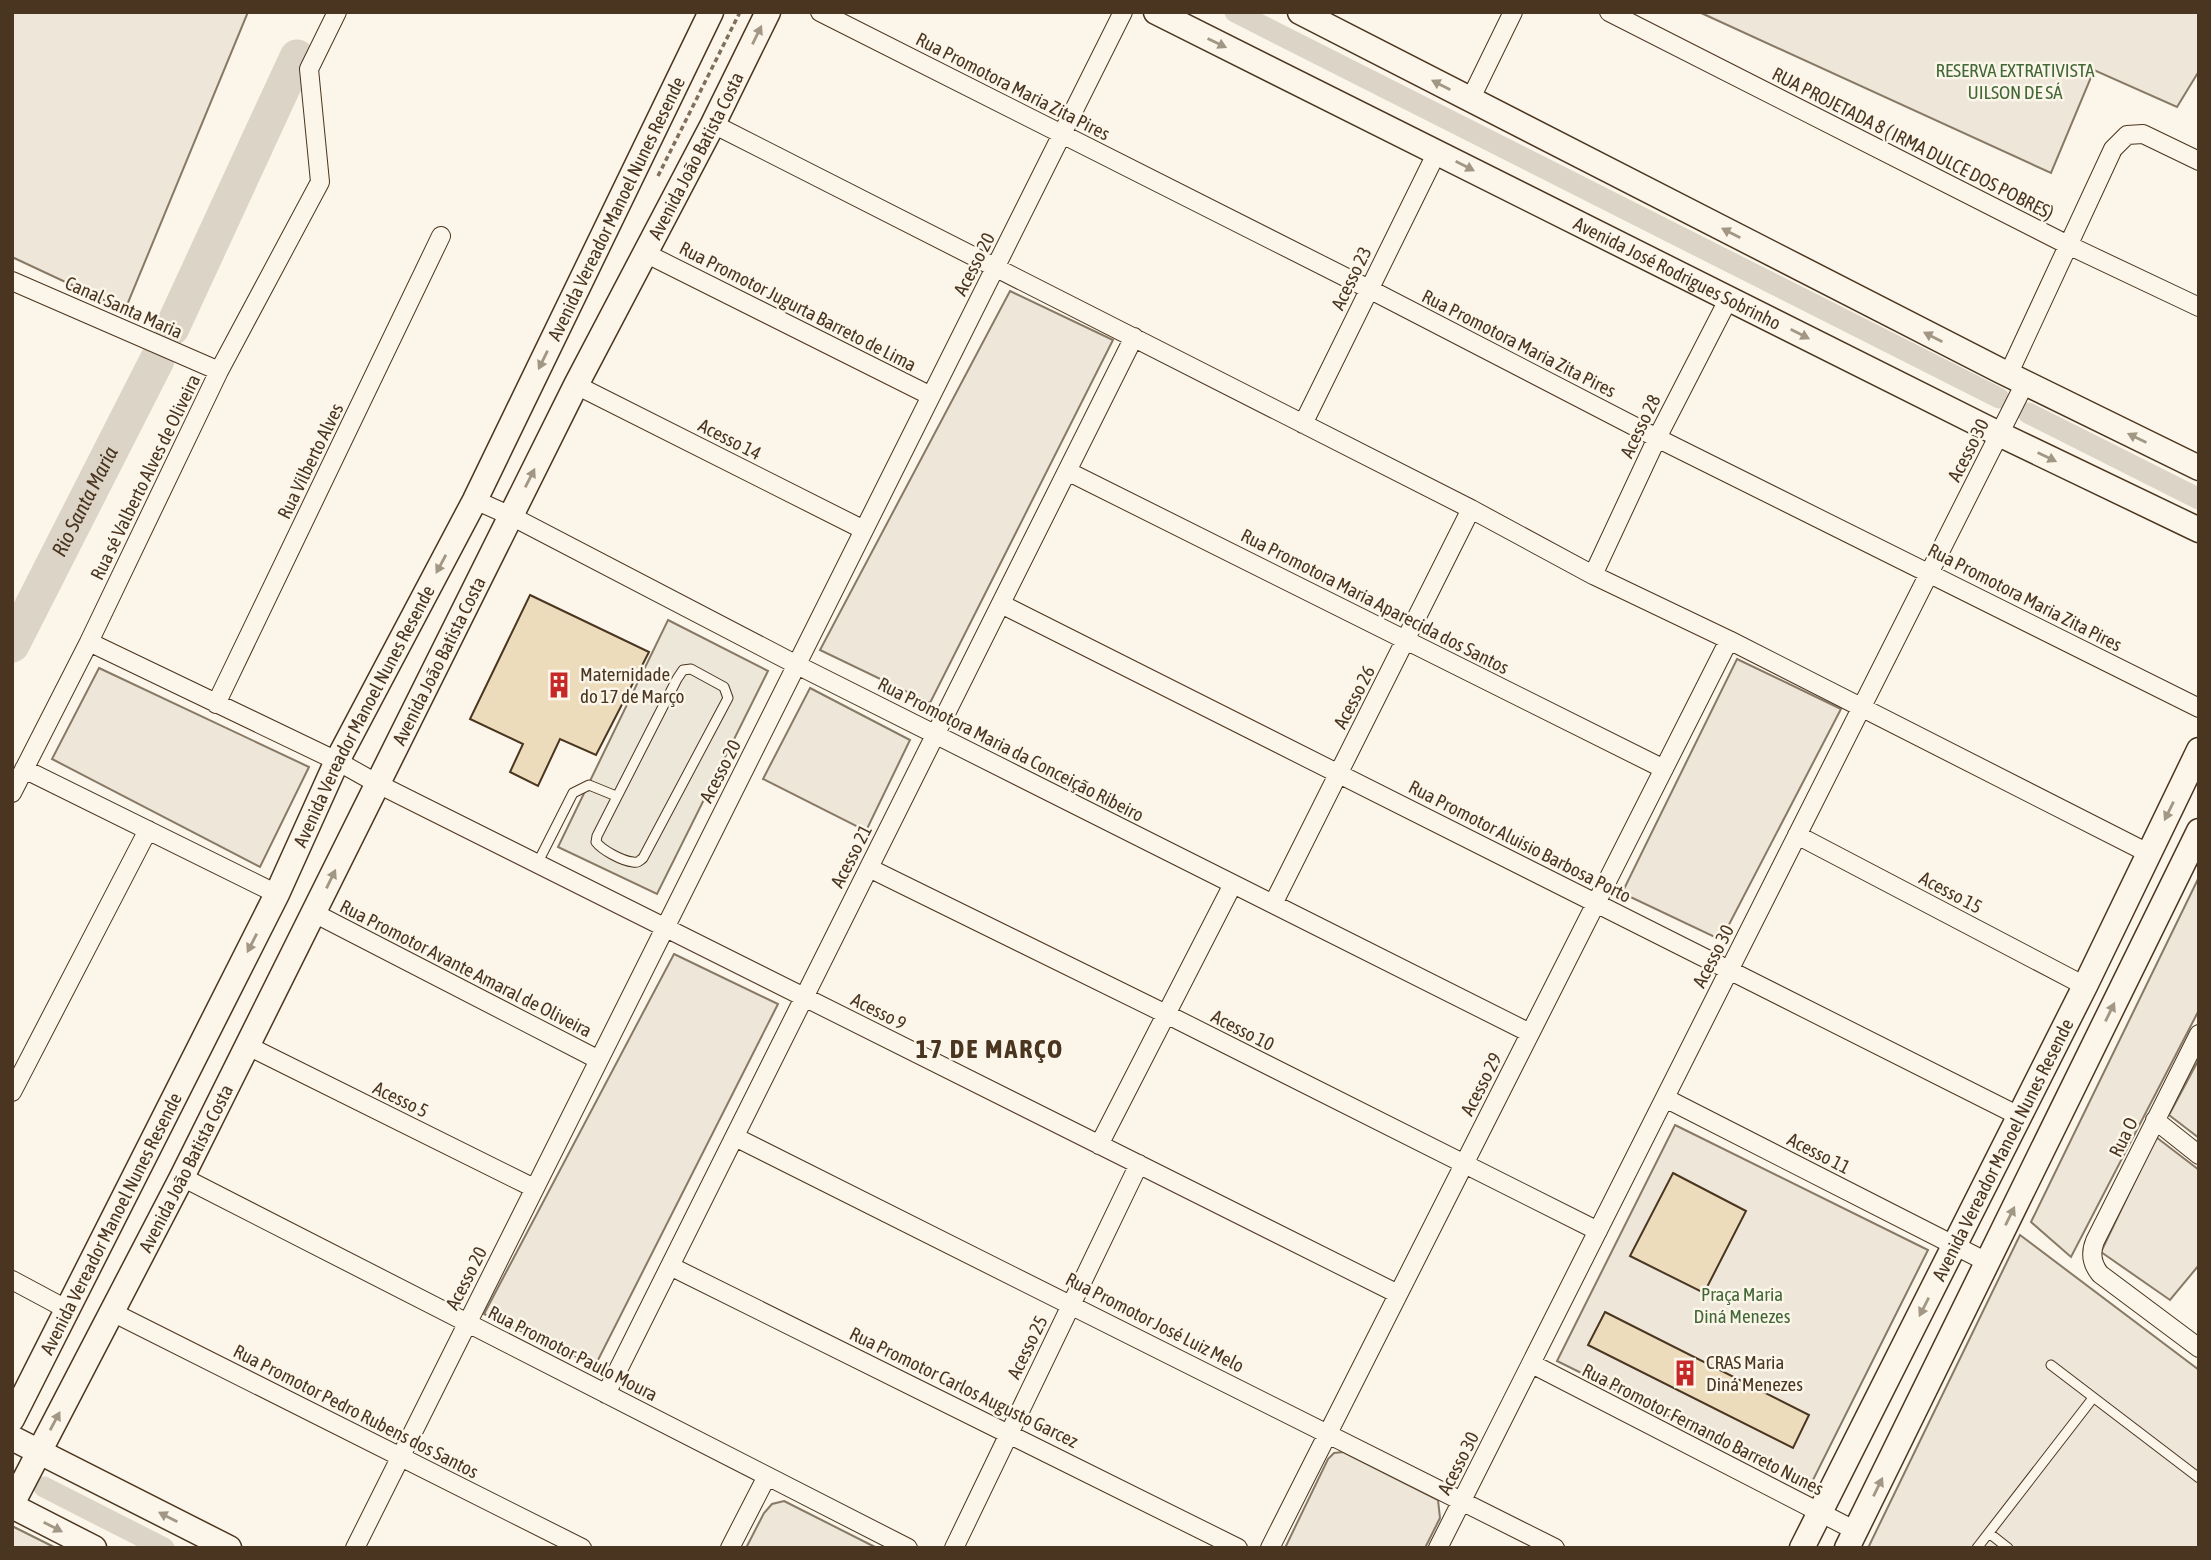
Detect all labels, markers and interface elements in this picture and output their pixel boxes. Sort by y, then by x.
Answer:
one-way arrow [751,25,762,45]
street label: Rua Promotora Maria Zita Pires [912,28,1114,145]
one-way arrow [1207,37,1227,48]
park label: RESERVA EXTRATIVISTA UILSON DE SÁ [1935,59,2095,103]
street label: RUA PROJETADA 8 ( IRMA DULCE DOS POBRES) [1769,62,2057,224]
street label: Avenida João Batista Costa [644,68,748,243]
street label: Avenida Vereador Manoel Nunes Resende [543,73,689,344]
one-way arrow [1431,79,1451,90]
one-way arrow [1455,160,1475,172]
street label: Avenida José Rodrigues Sobrinho [1570,212,1785,334]
one-way arrow [1721,228,1741,239]
street label: Acesso 20 [949,229,999,299]
street label: Rua Promotor Jugurta Barreto de Lima [676,237,920,375]
street label: Acesso 23 [1326,243,1376,313]
street label: Canal Santa Maria [62,271,186,343]
street label: Rua Promotora Maria Zita Pires [1418,285,1620,402]
one-way arrow [1790,328,1810,339]
one-way arrow [1924,331,1943,343]
one-way arrow [537,350,548,370]
street label: Rua sé Valberto Alves de Oliveira [86,371,204,583]
street label: Acesso 28 [1615,391,1665,461]
street label: Rua Vilberto Alves [273,399,348,522]
street label: Acesso 14 [695,414,765,464]
street label: Acesso 30 [1943,415,1993,485]
one-way arrow [2127,432,2147,444]
water label: Rio Santa Maria [46,442,122,560]
one-way arrow [2037,451,2057,463]
one-way arrow [525,468,536,488]
street label: Rua Promotora Maria Aparecida dos Santos [1237,524,1513,679]
street label: Rua Promotora Maria Zita Pires [1924,539,2126,656]
one-way arrow [435,554,447,574]
street label: Avenida João Batista Costa [388,573,490,749]
street label: Avenida Vereador Manoel Nunes Resende [289,582,439,850]
street label: Acesso 26 [1329,662,1379,732]
place label: Maternidade do 17 de Março [580,663,684,707]
building icon: Maternidade do 17 de Março [544,670,574,700]
street label: Rua Promotora Maria da Conceição Ribeiro [874,672,1148,826]
street label: Acesso 20 [695,736,745,806]
street label: Rua Promotor Aluisio Barbosa Porto [1405,775,1635,907]
one-way arrow [2163,801,2174,821]
street label: Acesso 21 [826,821,876,891]
street label: Acesso 15 [1916,866,1986,918]
one-way arrow [326,869,337,889]
street label: Rua Promotor Avante Amaral de Oliveira [337,895,595,1041]
street label: Acesso 30 [1688,921,1738,991]
one-way arrow [247,933,258,953]
street label: Acesso 9 [848,988,910,1034]
one-way arrow [2104,1002,2116,1022]
street label: Acesso 10 [1208,1005,1278,1055]
street label: Avenida Vereador Manoel Nunes Resende [1927,1015,2078,1284]
district label: 17 DE MARÇO [916,1034,1064,1064]
street label: Acesso 29 [1456,1049,1506,1119]
street label: Acesso 5 [370,1076,432,1122]
street label: Avenida João Batista Costa [134,1081,237,1256]
street label: Avenida Vereador Manoel Nunes Resende [35,1089,186,1358]
street label: Rua O [2104,1114,2142,1160]
street label: Acesso 11 [1784,1128,1854,1178]
one-way arrow [2004,1206,2015,1226]
street label: Acesso 20 [441,1243,491,1313]
street label: Rua Promotor José Luiz Melo [1062,1267,1248,1377]
park label: Praça Maria Diná Menezes [1694,1283,1791,1327]
one-way arrow [1918,1297,1929,1317]
street label: Rua Promotor Paulo Moura [485,1301,661,1405]
street label: Acesso 25 [1002,1312,1052,1382]
street label: Rua Promotor Carlos Augusto Garcez [846,1322,1082,1452]
street label: Rua Promotor Pedro Rubens dos Santos [230,1339,482,1483]
place label: CRAS Maria Diná Menezes [1706,1351,1803,1395]
street label: Rua Promotor Fernando Barreto Nunes [1579,1358,1828,1500]
building icon: CRAS Maria Diná Menezes [1670,1358,1700,1388]
one-way arrow [49,1411,61,1431]
street label: Acesso 30 [1433,1428,1483,1498]
one-way arrow [1872,1476,1883,1497]
one-way arrow [158,1512,178,1523]
one-way arrow [43,1521,63,1532]

